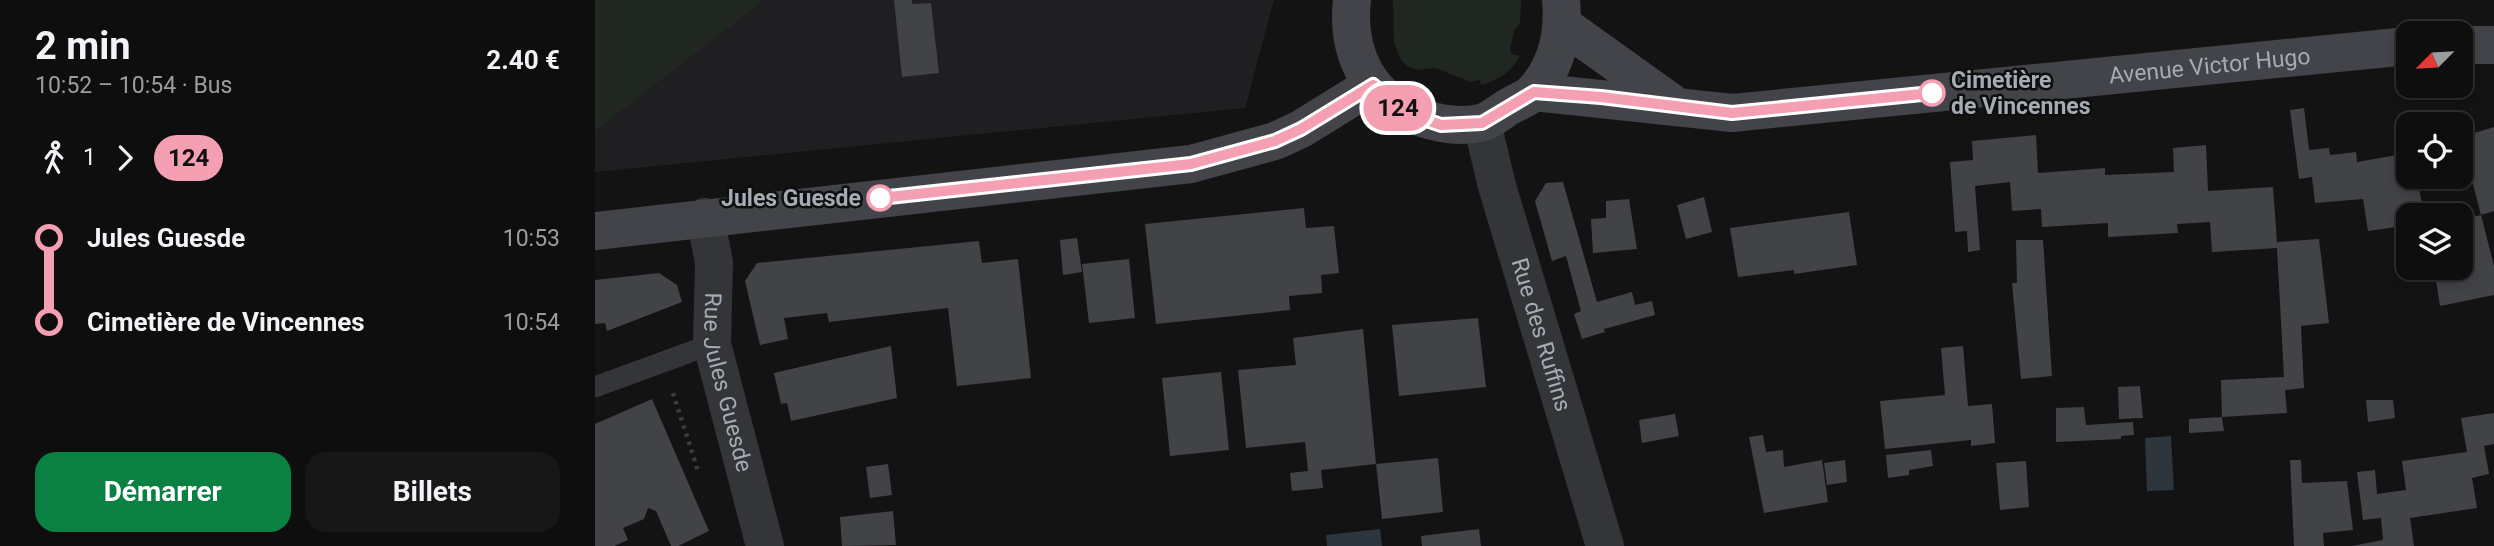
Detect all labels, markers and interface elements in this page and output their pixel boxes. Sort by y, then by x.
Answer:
north arrow [2396,21,2473,98]
map controls [2396,21,2473,280]
text: 2 min [35,24,131,68]
street label: Avenue Victor Hugo [2108,42,2312,89]
text: 2.40 € [486,45,560,75]
place label: Cimetière de Vincennes [1951,67,2091,120]
text: 10:52 – 10:54 · Bus [35,72,232,99]
marker: Cimetière de Vincennes [1919,80,1945,106]
line badge: 124 [1358,85,1438,131]
text: 124 [1377,94,1419,122]
button: locate [2396,112,2473,189]
icon: walk [35,139,73,177]
icon: forward [106,139,144,177]
text: 1 [83,144,96,171]
text: 124 [168,144,209,172]
place label: Jules Guesde [721,185,861,212]
marker: Jules Guesde [867,185,893,211]
button: layers [2396,203,2473,280]
text: Jules Guesde [87,223,245,253]
text: 10:53 [503,225,560,252]
street label: Rue des Ruffins [1506,255,1577,415]
street label: Rue Jules Guesde [698,292,758,475]
text: Cimetière de Vincennes [87,307,365,337]
text: 10:54 [503,309,560,336]
button: Démarrer [35,452,291,532]
button: Billets [305,452,560,532]

